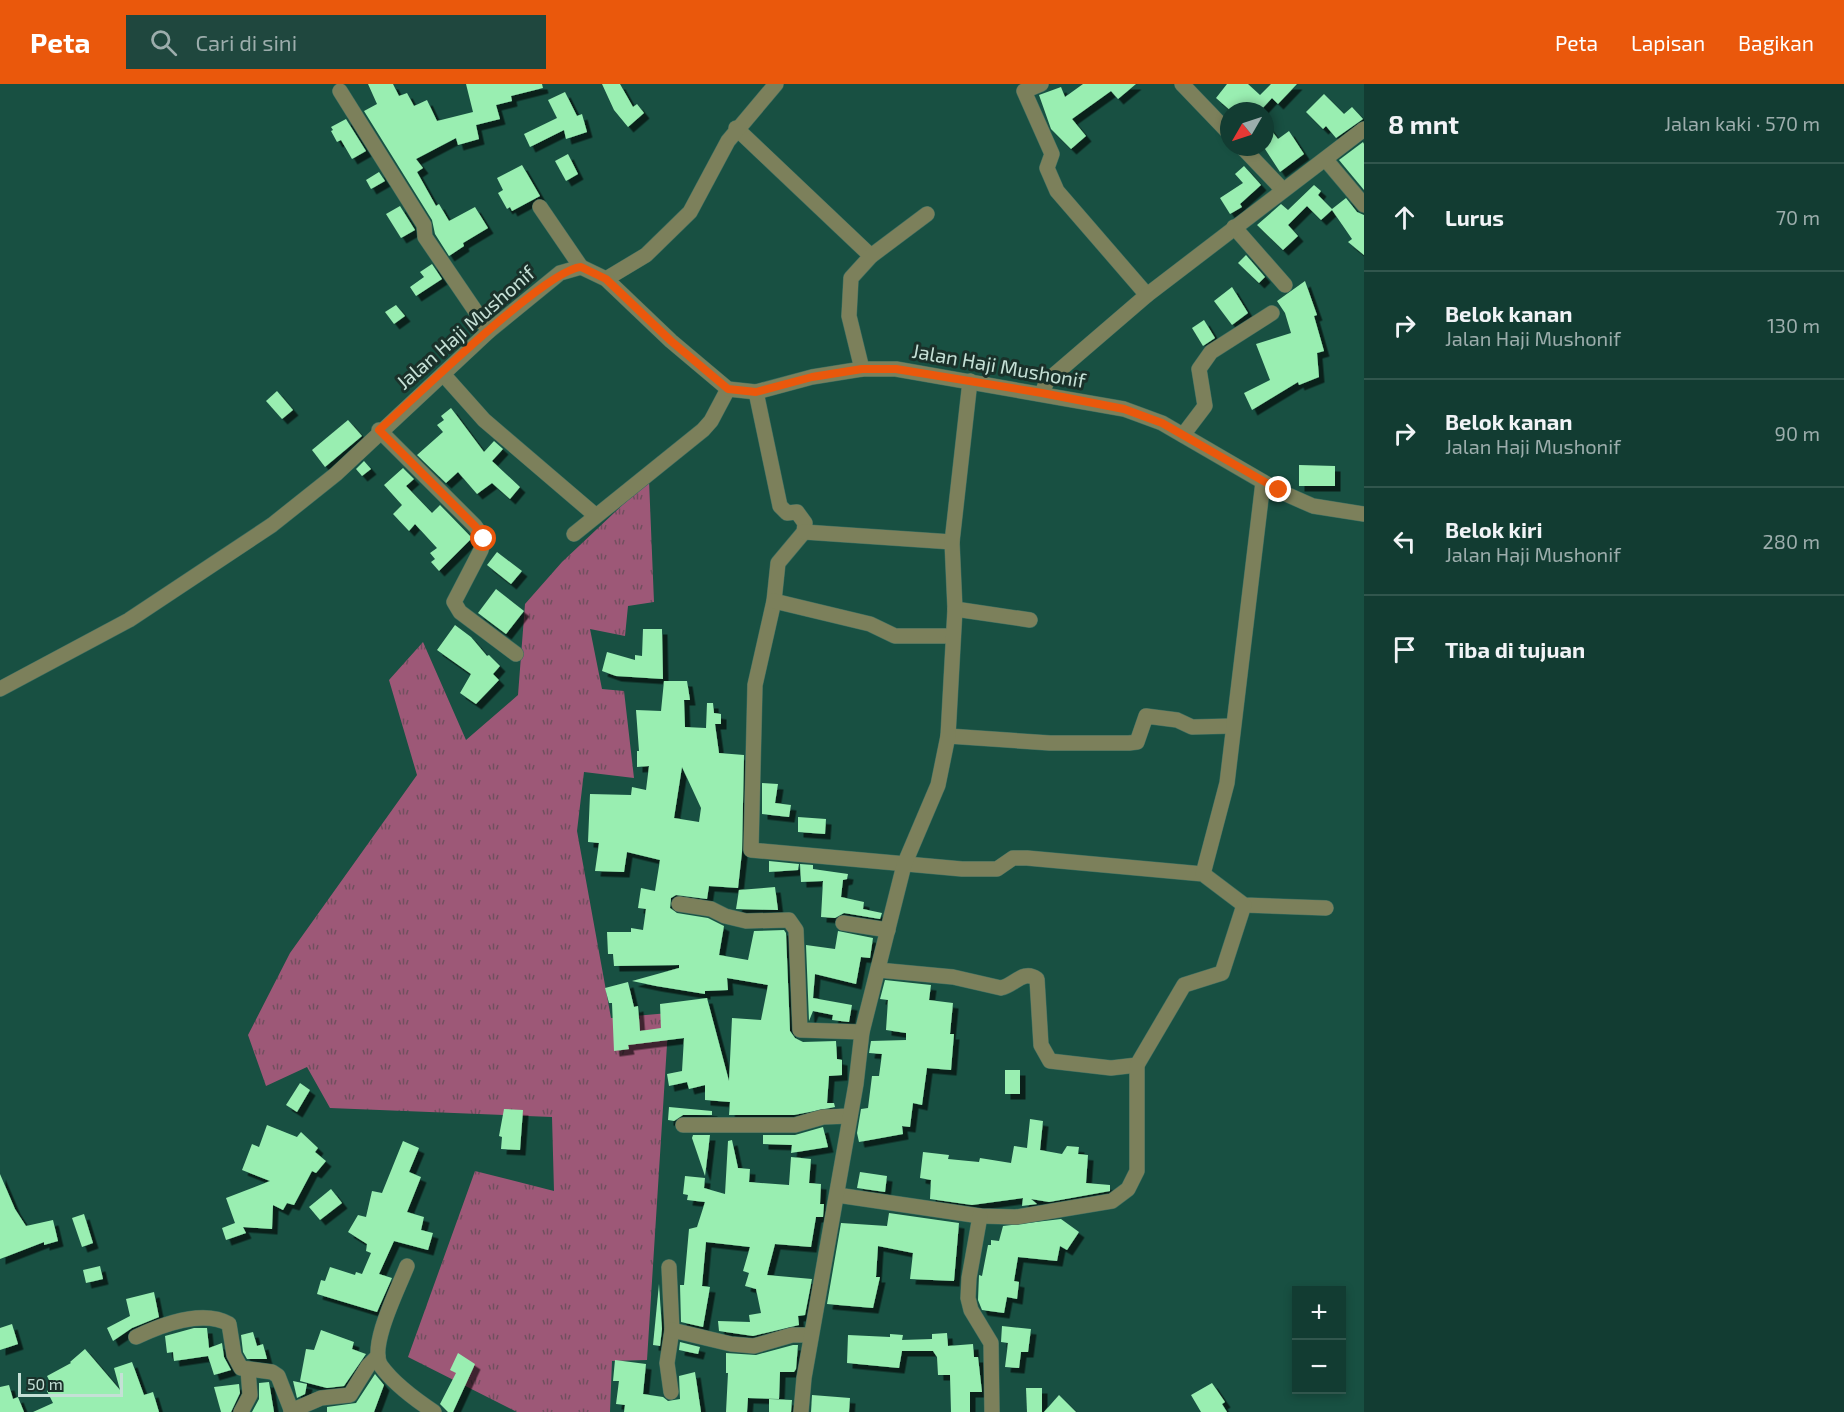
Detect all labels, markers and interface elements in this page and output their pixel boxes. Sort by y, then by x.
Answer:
search box [126,15,546,69]
text: Peta [30,25,90,59]
icon: search [147,26,180,59]
text: Cari di sini [195,29,297,55]
text: Peta [1555,30,1598,55]
text: Lapisan [1631,30,1705,55]
text: Bagikan [1738,30,1814,55]
north arrow [1220,102,1274,156]
text: 8 mnt [1388,108,1459,139]
text: Jalan kaki · 570 m [1664,111,1820,135]
icon: ahead [1388,201,1421,234]
text: Lurus [1445,204,1504,230]
text: 70 m [1776,205,1820,229]
street label: Jalan Haji Mushonif [391,260,540,394]
text: Belok kanan [1445,300,1572,326]
icon: right [1388,309,1421,342]
text: 130 m [1767,313,1820,337]
text: Jalan Haji Mushonif [1445,326,1621,350]
street label: Jalan Haji Mushonif [910,338,1088,392]
text: Belok kanan [1445,408,1572,434]
icon: right [1388,417,1421,450]
text: 90 m [1775,421,1820,445]
text: Jalan Haji Mushonif [1445,434,1621,458]
route end [1265,476,1291,502]
text: Belok kiri [1445,516,1542,542]
route start [470,525,496,551]
icon: left [1388,525,1421,558]
text: 280 m [1763,529,1820,553]
text: Jalan Haji Mushonif [1445,542,1621,566]
icon: arrive [1388,633,1421,666]
text: Tiba di tujuan [1445,636,1585,662]
map controls [1292,1286,1346,1394]
button: + [1292,1286,1346,1340]
button: − [1292,1340,1346,1394]
scale bar [18,1370,123,1398]
text: 50 m [27,1374,63,1393]

